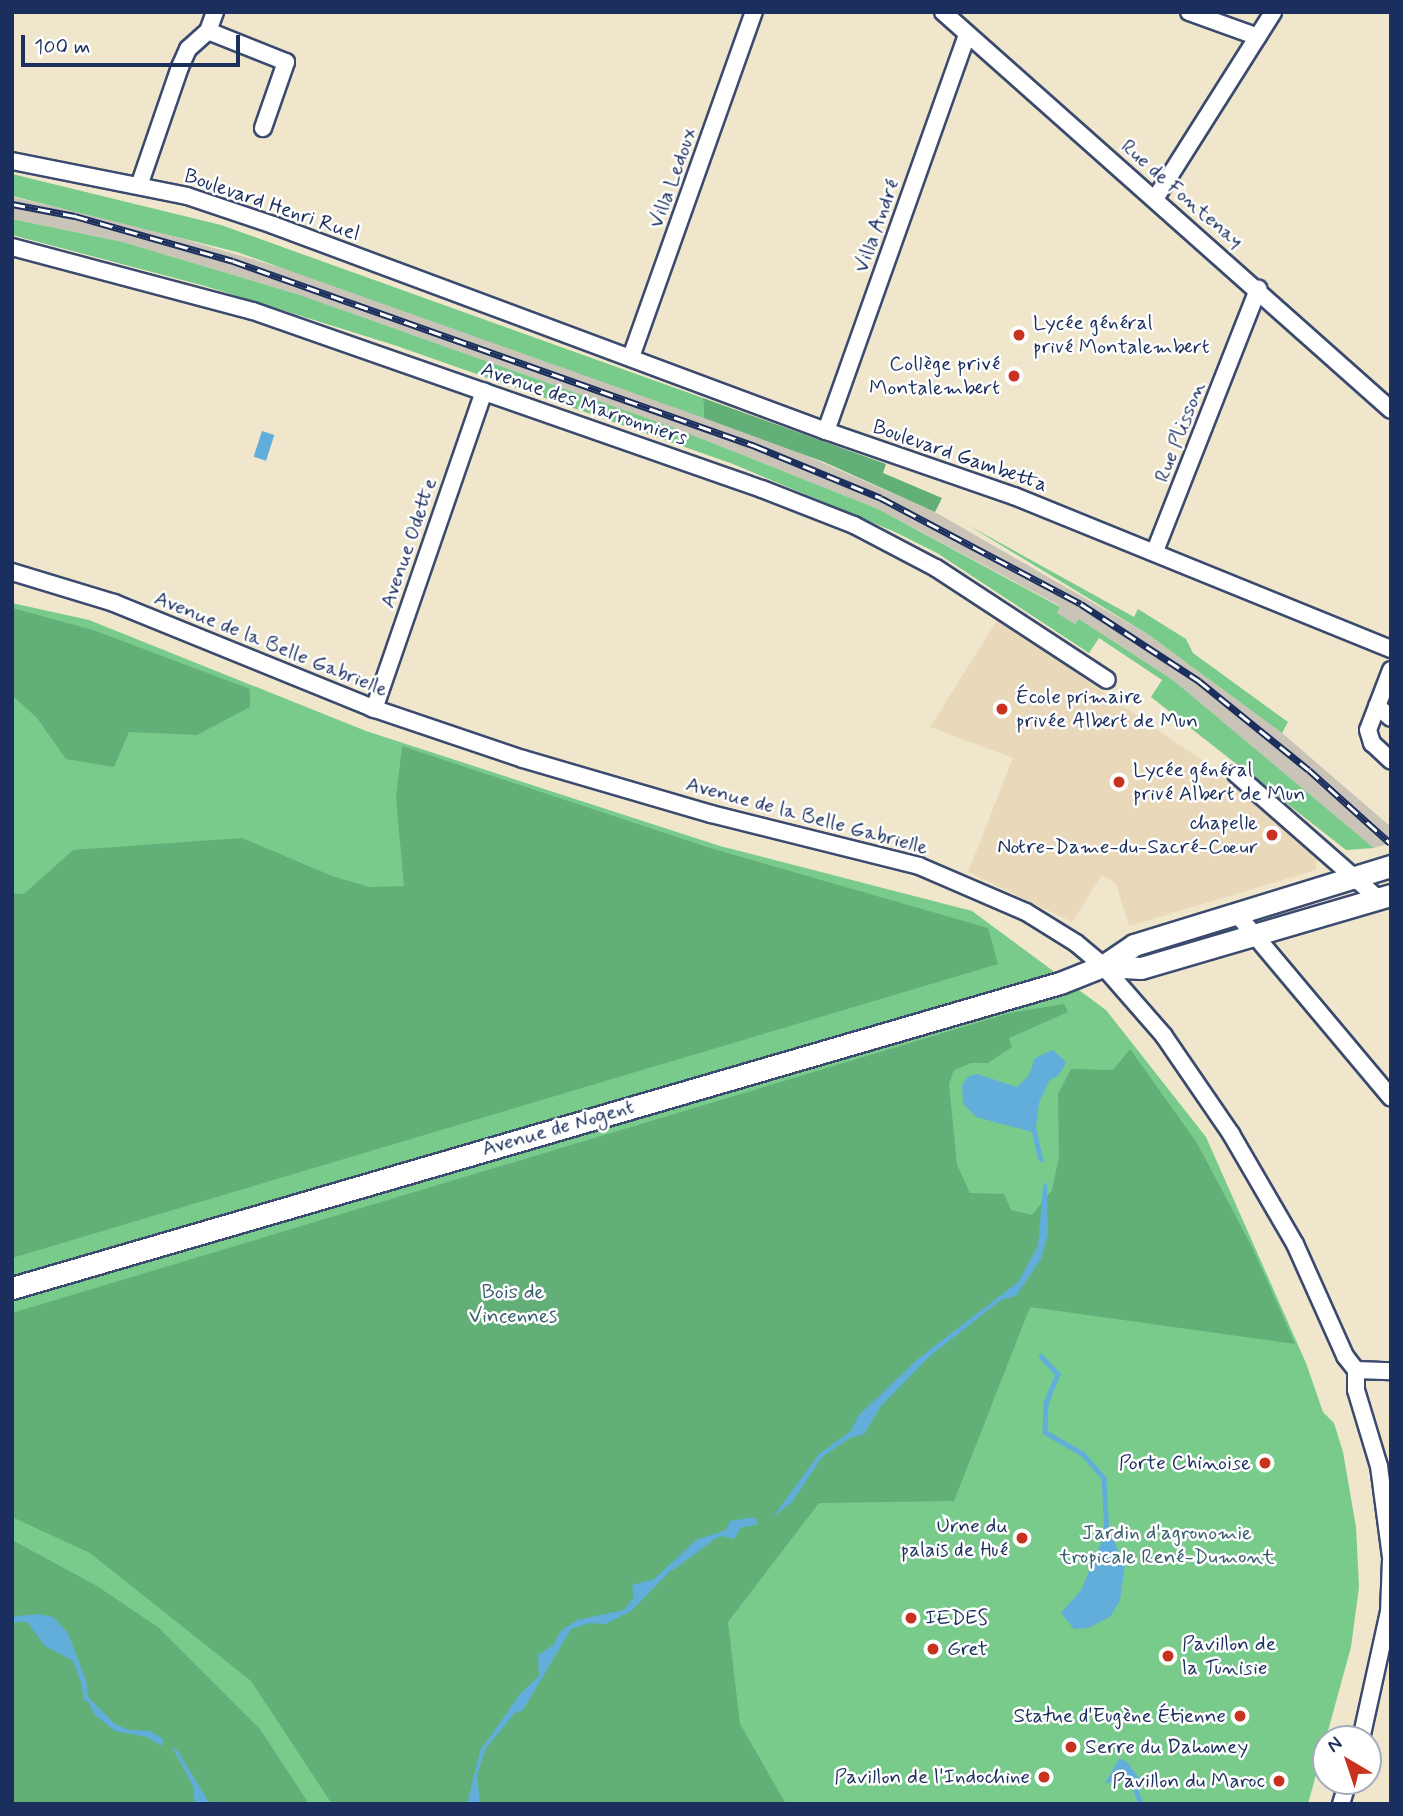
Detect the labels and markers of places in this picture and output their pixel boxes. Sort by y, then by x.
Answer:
place label: Lycée général privé Montalembert [1033,310,1210,360]
marker: Lycée général privé Montalembert [1011,327,1027,343]
place label: Collège privé Montalembert [869,351,1000,401]
marker: Collège privé Montalembert [1006,368,1022,384]
place label: École primaire privée Albert de Mun [1016,684,1199,734]
marker: École primaire privée Albert de Mun [994,701,1010,717]
place label: Lycée général privé Albert de Mun [1133,757,1306,807]
marker: Lycée général privé Albert de Mun [1111,774,1127,790]
place label: chapelle Notre-Dame-du-Sacré-Cœur [997,810,1258,860]
marker: chapelle Notre-Dame-du-Sacré-Cœur [1264,827,1280,843]
place label: Porte Chinoise [1119,1450,1251,1476]
marker: Porte Chinoise [1257,1455,1273,1471]
place label: Urne du palais de Hué [896,1513,1008,1563]
marker: Urne du palais de Hué [1014,1530,1030,1546]
place label: IEDES [925,1605,988,1631]
marker: IEDES [903,1610,919,1626]
place label: Pavillon de la Tunisie [1182,1631,1275,1681]
place label: Gret [947,1636,988,1662]
marker: Gret [925,1641,941,1657]
marker: Pavillon de la Tunisie [1160,1648,1176,1664]
place label: Statue d'Eugène Étienne [1013,1703,1226,1729]
marker: Statue d'Eugène Étienne [1232,1708,1248,1724]
place label: Serre du Dahomey [1085,1734,1247,1760]
marker: Serre du Dahomey [1063,1739,1079,1755]
place label: Pavillon de l'Indochine [836,1764,1030,1790]
place label: Pavillon du Maroc [1113,1768,1265,1794]
marker: Pavillon de l'Indochine [1036,1769,1052,1785]
marker: Pavillon du Maroc [1271,1773,1287,1789]

